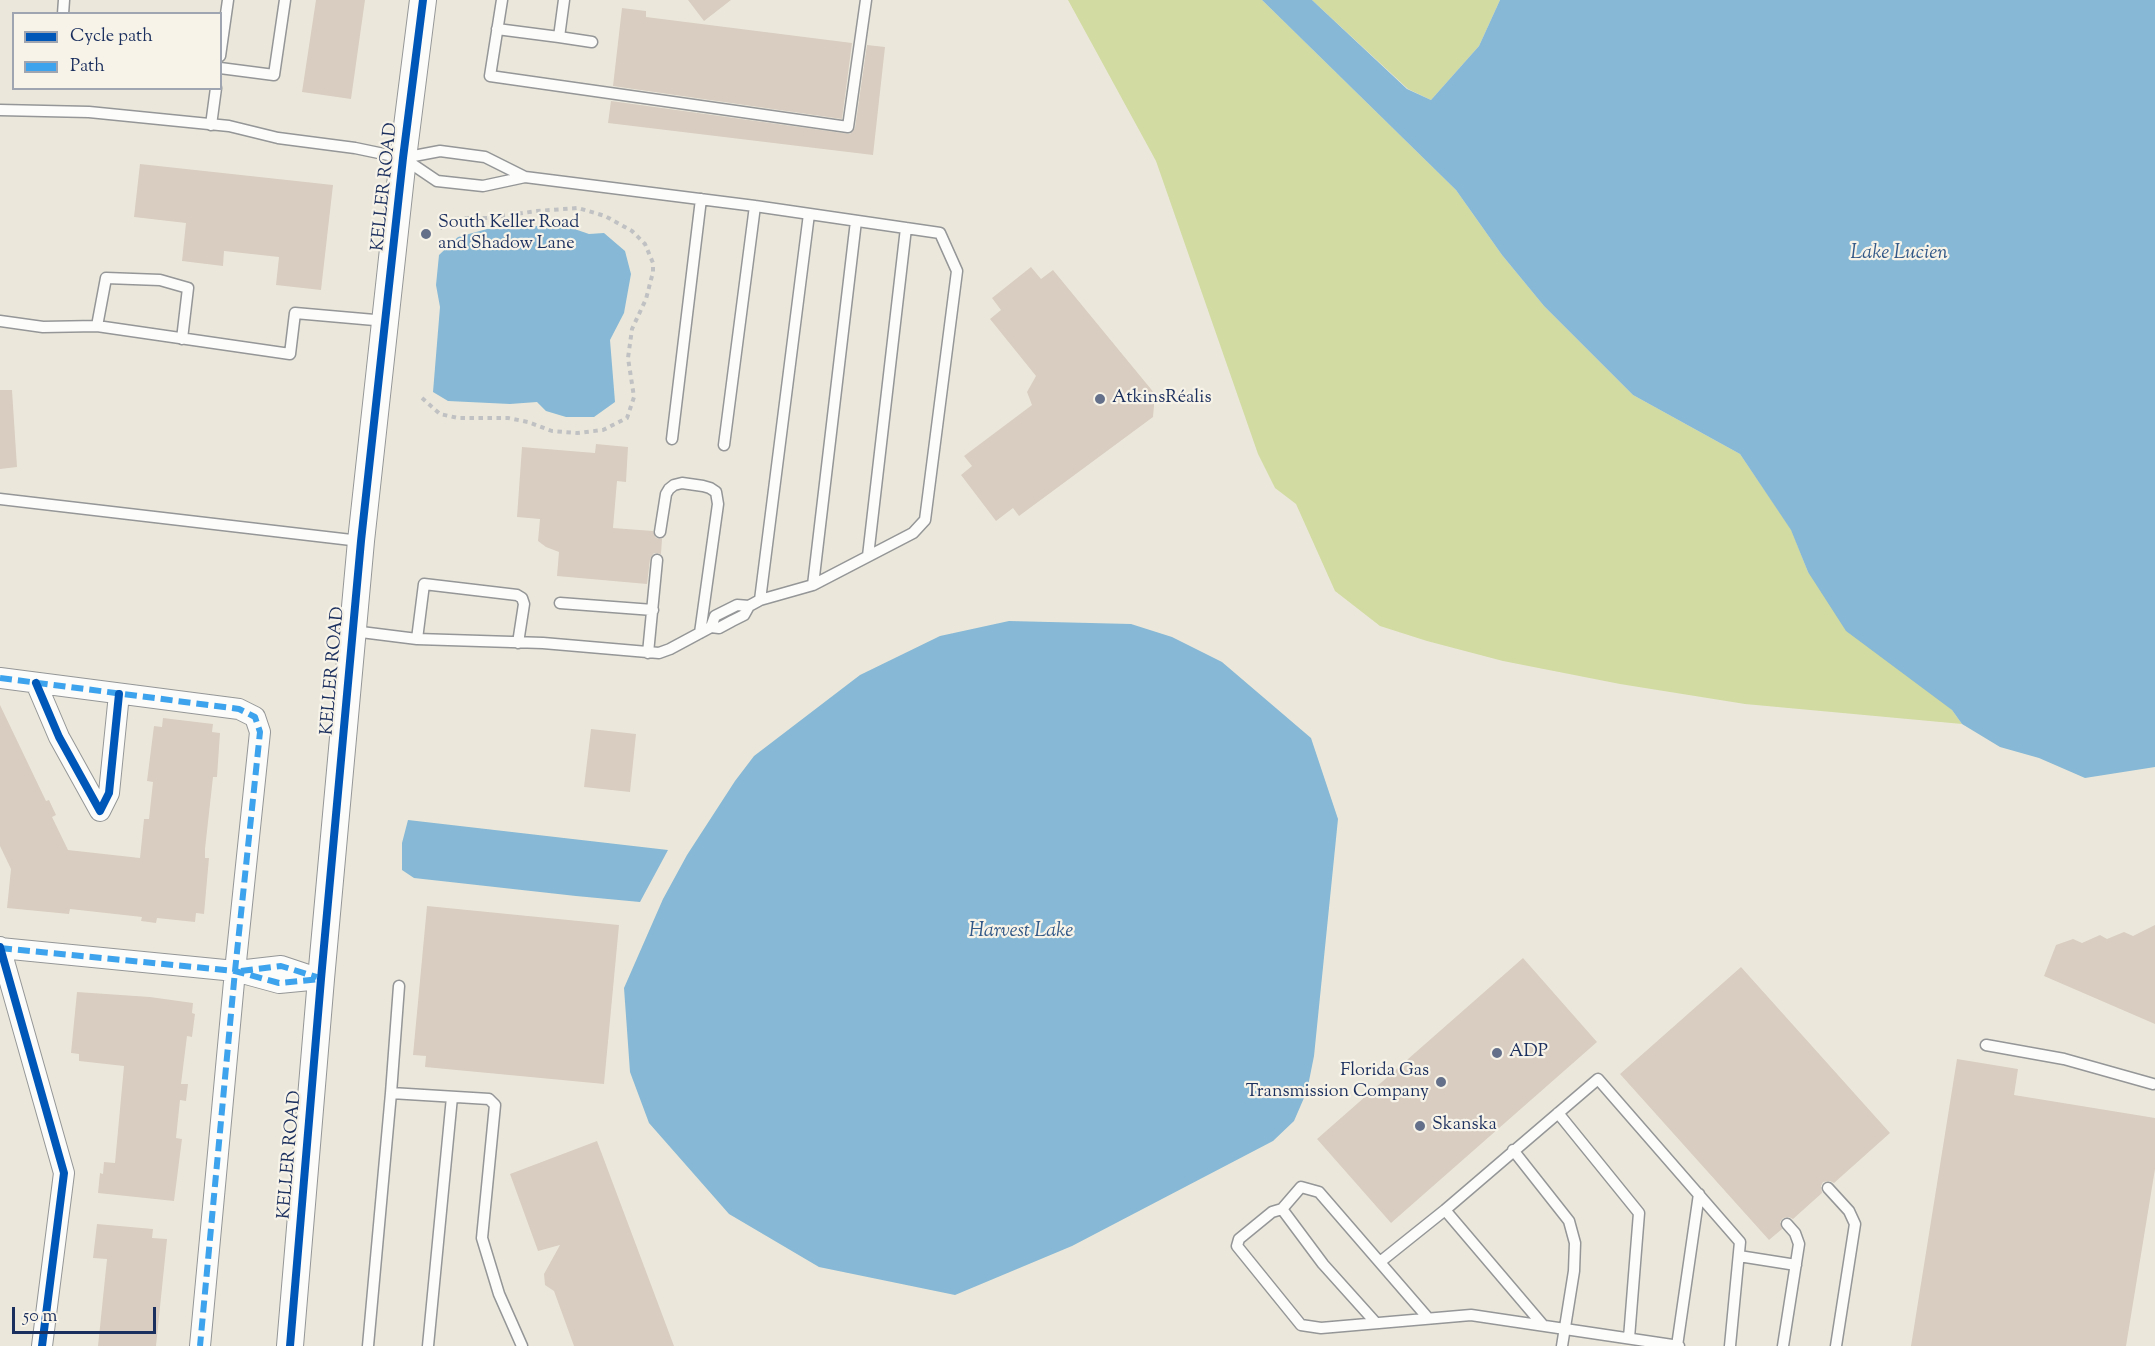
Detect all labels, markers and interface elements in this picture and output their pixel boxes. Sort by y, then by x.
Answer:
legend [12,12,222,90]
text: Cycle path [70,24,153,50]
text: Path [70,54,105,80]
street label: KELLER ROAD [369,122,403,252]
place label: South Keller Road and Shadow Lane [438,213,579,256]
marker: South Keller Road and Shadow Lane [419,227,433,241]
water label: Lake Lucien [1850,243,1948,267]
place label: AtkinsRéalis [1112,388,1212,410]
marker: AtkinsRéalis [1093,392,1107,406]
street label: KELLER ROAD [318,606,350,736]
water label: Harvest Lake [969,921,1073,945]
place label: ADP [1509,1042,1548,1064]
marker: ADP [1490,1046,1504,1060]
place label: Florida Gas Transmission Company [1246,1061,1429,1104]
marker: Florida Gas Transmission Company [1434,1075,1448,1089]
street label: KELLER ROAD [275,1090,307,1220]
place label: Skanska [1432,1115,1497,1137]
marker: Skanska [1413,1119,1427,1133]
scale bar [15,1295,159,1333]
text: 50 m [23,1304,57,1330]

